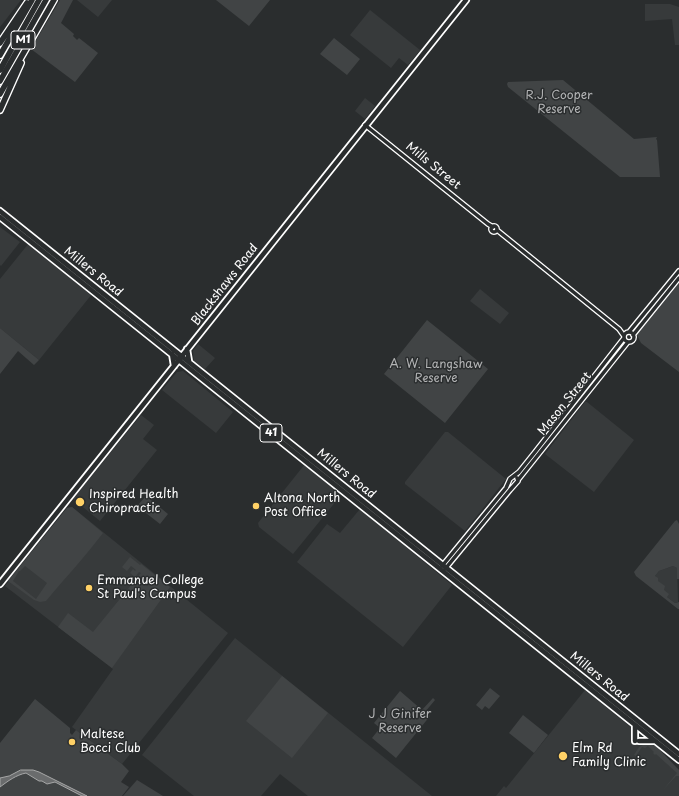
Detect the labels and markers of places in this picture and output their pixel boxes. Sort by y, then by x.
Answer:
place label: Inspired Health Chiropractic [89,488,178,516]
place label: Altona North Post Office [264,492,340,520]
marker: Inspired Health Chiropractic [74,496,86,508]
marker: Altona North Post Office [251,501,261,511]
place label: Emmanuel College St Paul's Campus [97,574,204,602]
marker: Emmanuel College St Paul's Campus [84,583,94,593]
place label: Maltese Bocci Club [80,728,141,756]
marker: Maltese Bocci Club [67,737,77,747]
place label: Elm Rd Family Clinic [572,742,646,770]
marker: Elm Rd Family Clinic [557,750,569,762]

